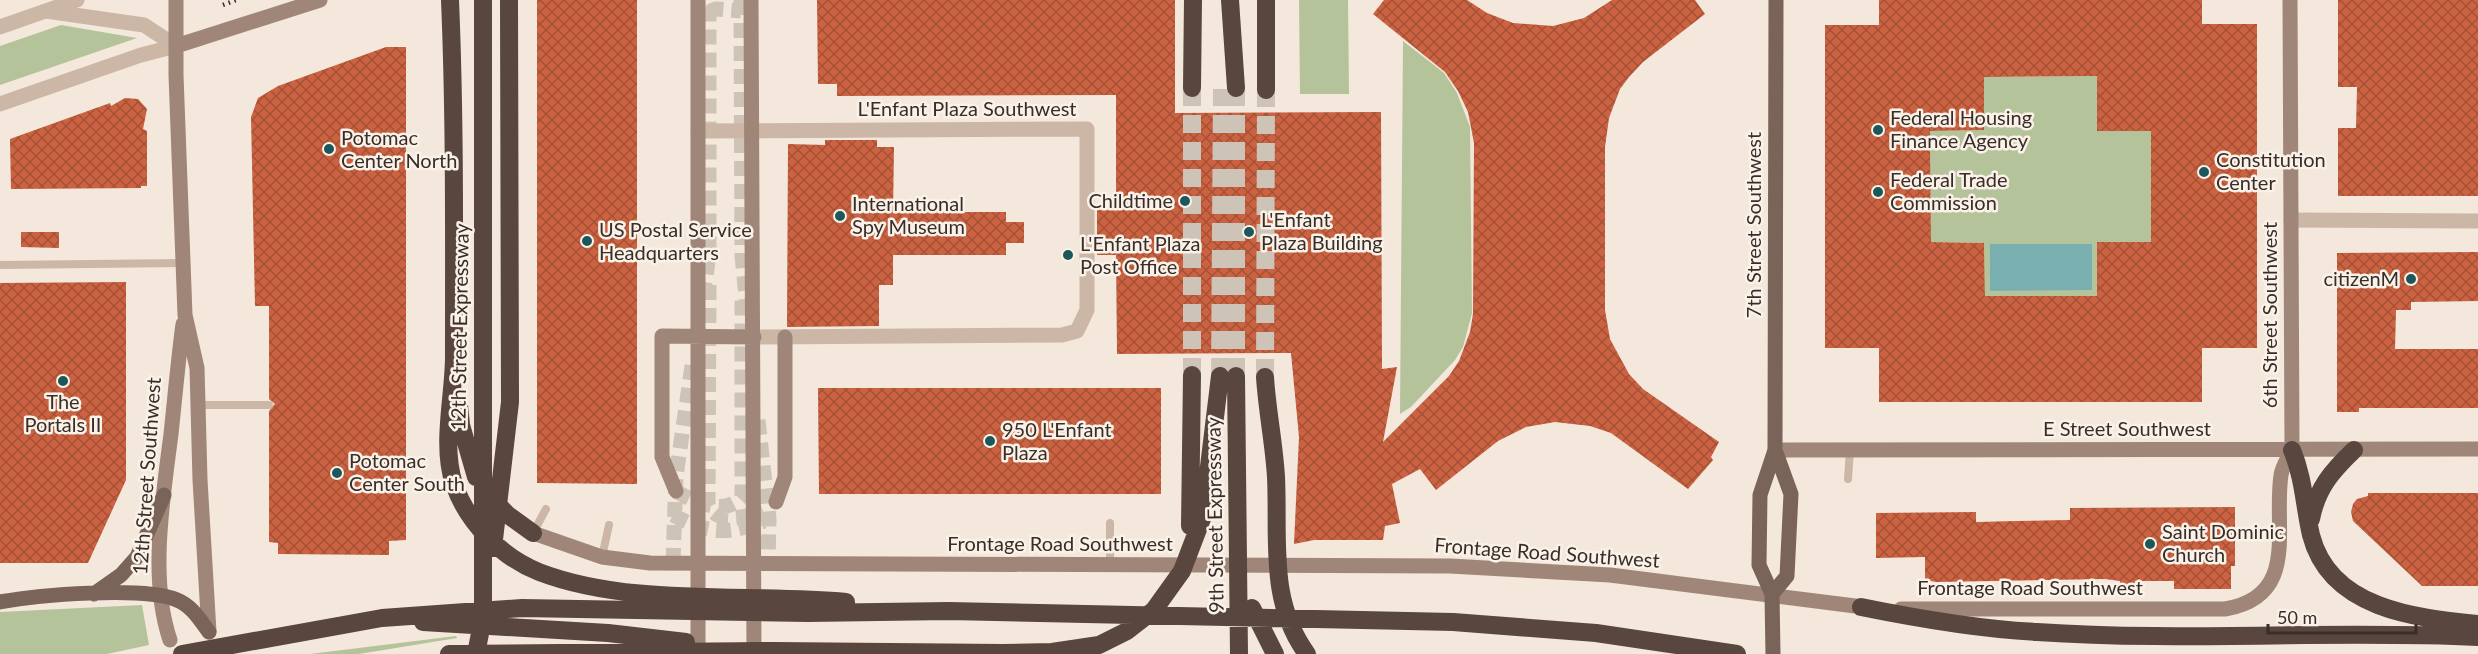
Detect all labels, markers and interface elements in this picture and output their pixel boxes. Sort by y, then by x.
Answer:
street label: L'Enfant Plaza Southwest [857,96,1077,120]
place label: Federal Housing Finance Agency [1890,105,2032,152]
marker: Federal Housing Finance Agency [1871,123,1885,137]
place label: Potomac Center North [341,125,457,172]
street label: 7th Street Southwest [1741,132,1765,318]
marker: Potomac Center North [322,142,336,156]
place label: Constitution Center [2216,147,2326,194]
marker: Constitution Center [2197,165,2211,179]
place label: Federal Trade Commission [1890,167,2008,214]
marker: Federal Trade Commission [1871,185,1885,199]
place label: Childtime [1088,188,1173,212]
place label: International Spy Museum [852,191,965,238]
marker: Childtime [1178,194,1192,208]
place label: L'Enfant Plaza Building [1261,207,1383,254]
marker: International Spy Museum [833,209,847,223]
place label: US Postal Service Headquarters [599,217,752,264]
street label: 12th Street Expressway [445,222,473,431]
street label: 6th Street Southwest [2257,222,2281,408]
marker: L'Enfant Plaza Building [1242,225,1256,239]
place label: L'Enfant Plaza Post Office [1080,231,1200,278]
marker: US Postal Service Headquarters [580,234,594,248]
marker: L'Enfant Plaza Post Office [1061,248,1075,262]
place label: citizenM [2323,266,2399,290]
marker: citizenM [2404,272,2418,286]
marker: The Portals II [56,374,70,388]
street label: 12th Street Southwest [127,376,165,576]
place label: The Portals II [25,389,101,436]
street label: 9th Street Expressway [1200,416,1228,613]
street label: E Street Southwest [2043,416,2211,440]
place label: 950 L'Enfant Plaza [1002,417,1112,464]
marker: 950 L'Enfant Plaza [983,434,997,448]
place label: Potomac Center South [349,448,465,495]
marker: Potomac Center South [330,466,344,480]
place label: Saint Dominic Church [2162,519,2284,566]
street label: Frontage Road Southwest [947,531,1173,555]
street label: Frontage Road Southwest [1434,532,1660,572]
marker: Saint Dominic Church [2143,537,2157,551]
street label: Frontage Road Southwest [1917,575,2143,599]
scale bar [2268,597,2416,635]
text: 50 m [2277,606,2317,628]

